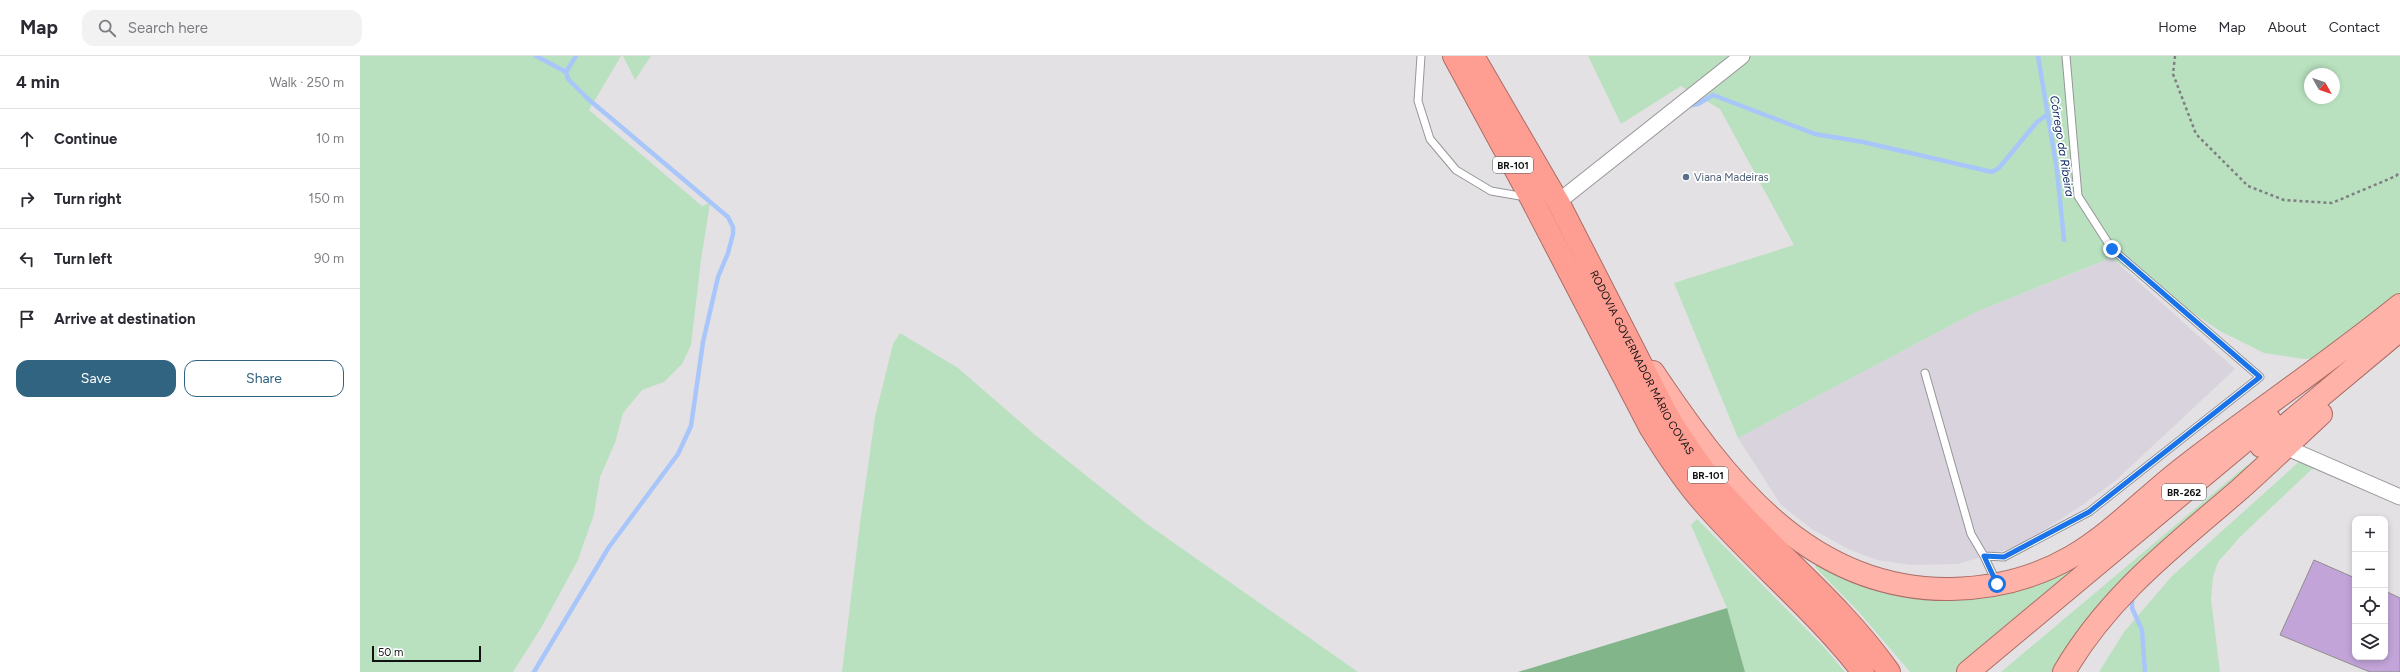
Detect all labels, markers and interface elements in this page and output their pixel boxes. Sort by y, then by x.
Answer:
search box [82,10,362,46]
text: Map [20,16,58,39]
icon: search [96,17,118,39]
text: Search here [128,19,208,37]
text: Home [2158,19,2197,36]
text: Map [2219,19,2246,36]
text: About [2268,19,2307,36]
text: Contact [2329,19,2380,36]
north arrow [2304,68,2340,104]
text: 4 min [16,72,60,92]
text: Walk · 250 m [269,75,344,90]
water label: Córrego da Ribeira [2047,94,2077,198]
icon: ahead [16,128,38,150]
text: Continue [54,130,117,148]
text: 10 m [316,131,344,146]
road number: BR-101 [1493,157,1533,173]
place label: Viana Madeiras [1694,171,1769,184]
marker: Viana Madeiras [1681,172,1691,182]
icon: right [16,188,38,210]
text: Turn right [54,190,122,208]
text: 150 m [309,191,344,206]
route end [2103,240,2121,258]
icon: left [16,248,38,270]
text: Turn left [54,250,112,268]
text: 90 m [314,251,344,266]
street label: RODOVIA GOVERNADOR MÁRIO COVAS [1587,268,1697,457]
icon: arrive [16,308,38,330]
text: Arrive at destination [54,310,195,328]
button: Save [16,360,176,397]
button: Share [184,360,344,397]
road number: BR-101 [1688,467,1728,483]
road number: BR-262 [2162,484,2206,500]
map controls [2352,516,2388,660]
button: + [2352,516,2388,552]
button: − [2352,552,2388,588]
route start [1988,575,2006,593]
button: locate [2352,588,2388,624]
button: layers [2352,624,2388,660]
scale bar [372,644,481,663]
text: 50 m [378,646,403,659]

